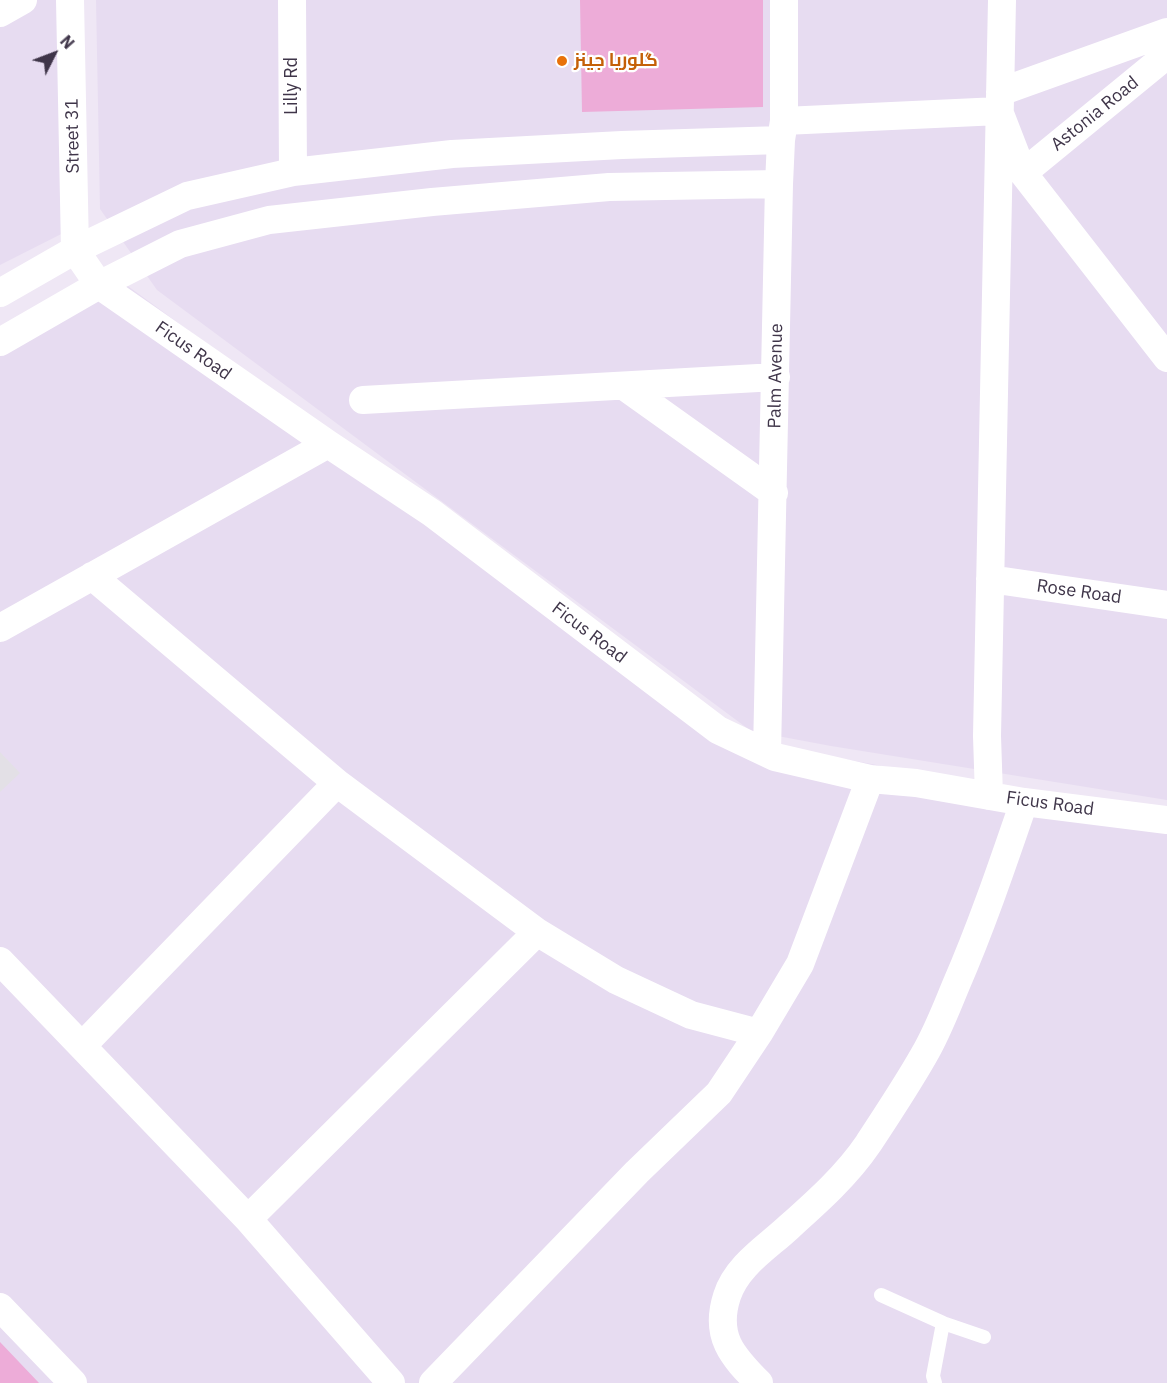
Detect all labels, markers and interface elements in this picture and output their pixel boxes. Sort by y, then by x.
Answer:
north arrow [24,24,84,84]
text: N [56,31,79,53]
place label: گلوریا جینز [574,50,658,72]
marker: گلوریا جینز [555,54,569,68]
street label: Lilly Rd [281,57,303,115]
street label: Astonia Road [1047,72,1143,156]
street label: Street 31 [62,98,84,174]
street label: Ficus Road [151,317,235,385]
street label: Palm Avenue [764,323,788,429]
street label: Rose Road [1035,575,1123,609]
street label: Ficus Road [547,598,631,668]
street label: Ficus Road [1005,787,1095,821]

